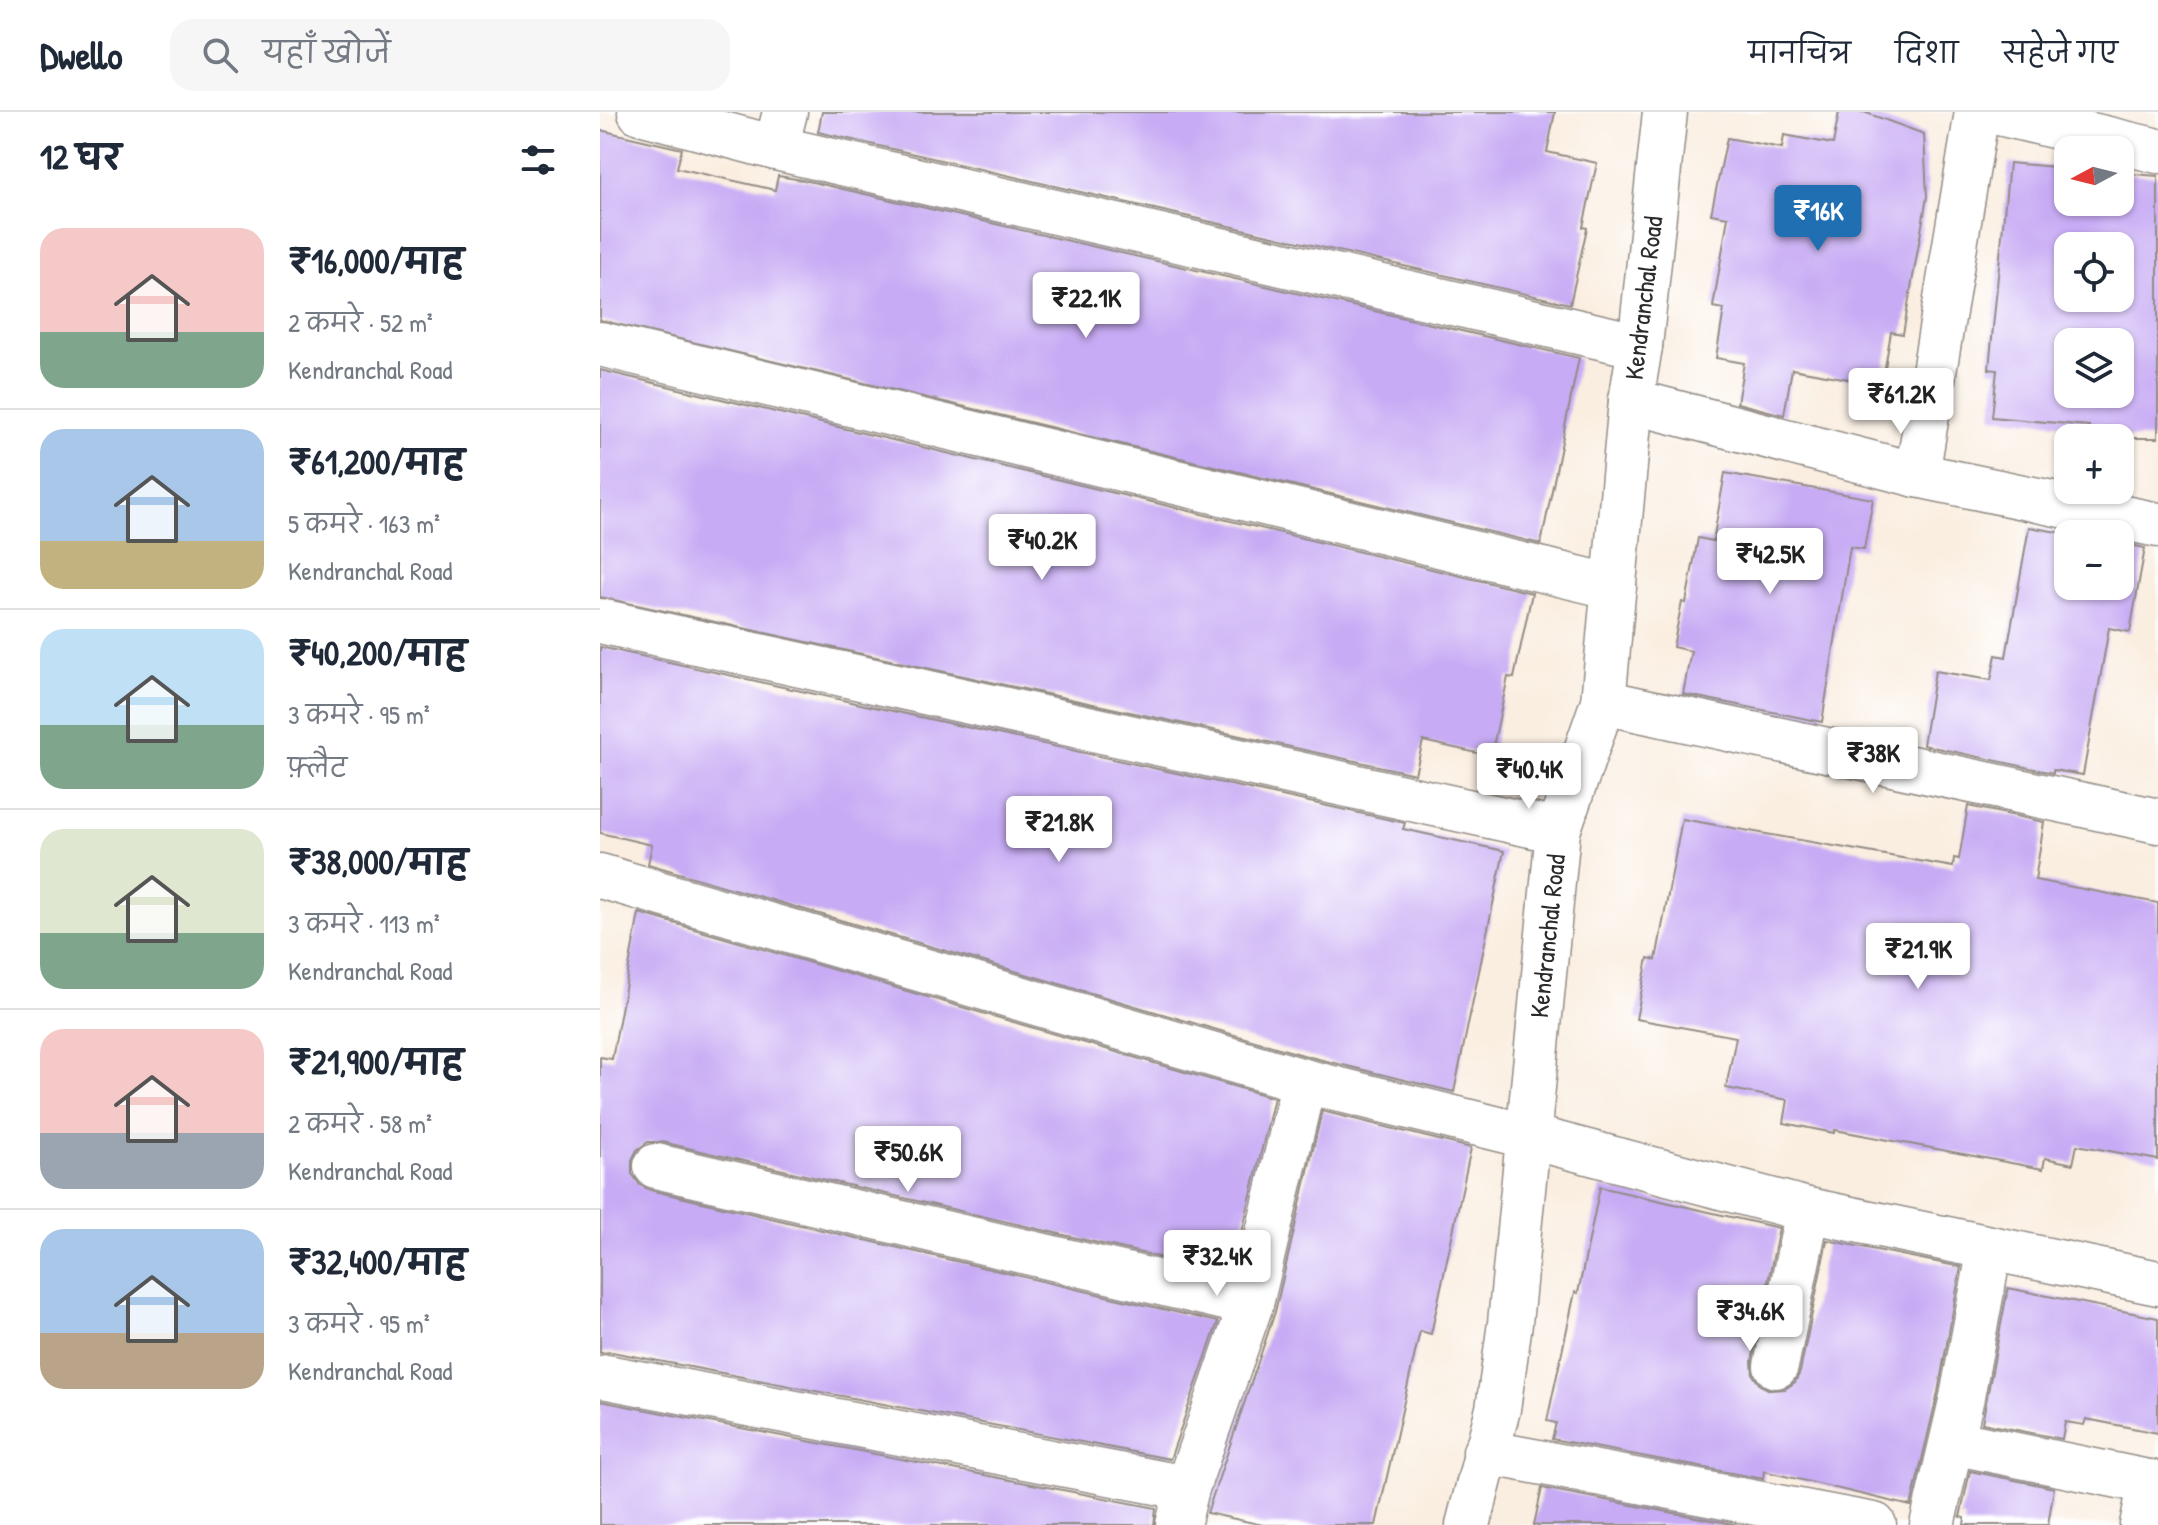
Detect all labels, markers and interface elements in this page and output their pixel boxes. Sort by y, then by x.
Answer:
search box [170,19,730,91]
text: Dwello [40,29,122,81]
text: यहाँ खोजें [262,32,391,72]
icon: search [198,33,242,77]
text: मानचित्र [1748,34,1851,72]
text: दिशा [1895,34,1958,72]
text: सहेजे गए [2002,34,2118,72]
text: 12 घर [40,134,121,180]
north arrow [2054,136,2134,216]
map controls [2054,136,2134,600]
icon: filters [516,138,560,182]
pin: ₹16K [1771,185,1865,253]
text: ₹16K [1792,193,1844,228]
street label: Kendranchal Road [1616,214,1670,382]
button: locate [2054,232,2134,312]
text: ₹16,000/माह [288,238,464,284]
icon: home [104,260,200,356]
pin: ₹22.1K [1021,272,1151,340]
text: ₹22.1K [1051,280,1121,315]
text: 2 कमरे · 52 m² [288,305,433,340]
button: layers [2054,328,2134,408]
text: Kendranchal Road [288,352,453,387]
pin: ₹61.2K [1836,368,1966,436]
text: ₹61.2K [1867,376,1935,411]
button: + [2054,424,2134,504]
text: ₹61,200/माह [288,439,465,485]
icon: home [104,461,200,557]
text: 5 कमरे · 163 m² [288,506,440,541]
pin: ₹40.2K [977,514,1107,582]
button: − [2054,520,2134,600]
text: ₹40.2K [1007,522,1077,557]
pin: ₹42.5K [1705,528,1835,596]
text: ₹42.5K [1735,536,1805,571]
text: Kendranchal Road [288,553,453,588]
text: ₹40,200/माह [288,630,467,676]
icon: home [104,661,200,757]
text: 3 कमरे · 95 m² [288,697,430,732]
pin: ₹38K [1826,727,1920,795]
text: ₹38K [1846,735,1900,770]
pin: ₹40.4K [1464,743,1594,811]
text: फ़्लैट [288,750,347,785]
text: ₹40.4K [1495,751,1563,786]
pin: ₹21.8K [994,796,1124,864]
text: ₹21.8K [1024,804,1094,839]
text: ₹38,000/माह [288,839,468,885]
street label: Kendranchal Road [1521,852,1573,1020]
icon: home [104,861,200,957]
text: 3 कमरे · 113 m² [288,906,440,941]
pin: ₹21.9K [1853,923,1983,991]
text: ₹21.9K [1884,931,1952,966]
text: Kendranchal Road [288,953,453,988]
text: ₹21,900/माह [288,1039,464,1085]
icon: home [104,1061,200,1157]
text: 2 कमरे · 58 m² [288,1106,432,1141]
pin: ₹50.6K [843,1126,973,1194]
text: ₹50.6K [873,1134,943,1169]
text: Kendranchal Road [288,1153,453,1188]
pin: ₹32.4K [1152,1230,1282,1298]
text: ₹32.4K [1182,1238,1252,1273]
text: ₹32,400/माह [288,1239,467,1285]
icon: home [104,1261,200,1357]
pin: ₹34.6K [1685,1285,1815,1353]
text: ₹34.6K [1716,1293,1784,1328]
text: 3 कमरे · 95 m² [288,1306,430,1341]
text: Kendranchal Road [288,1353,453,1388]

